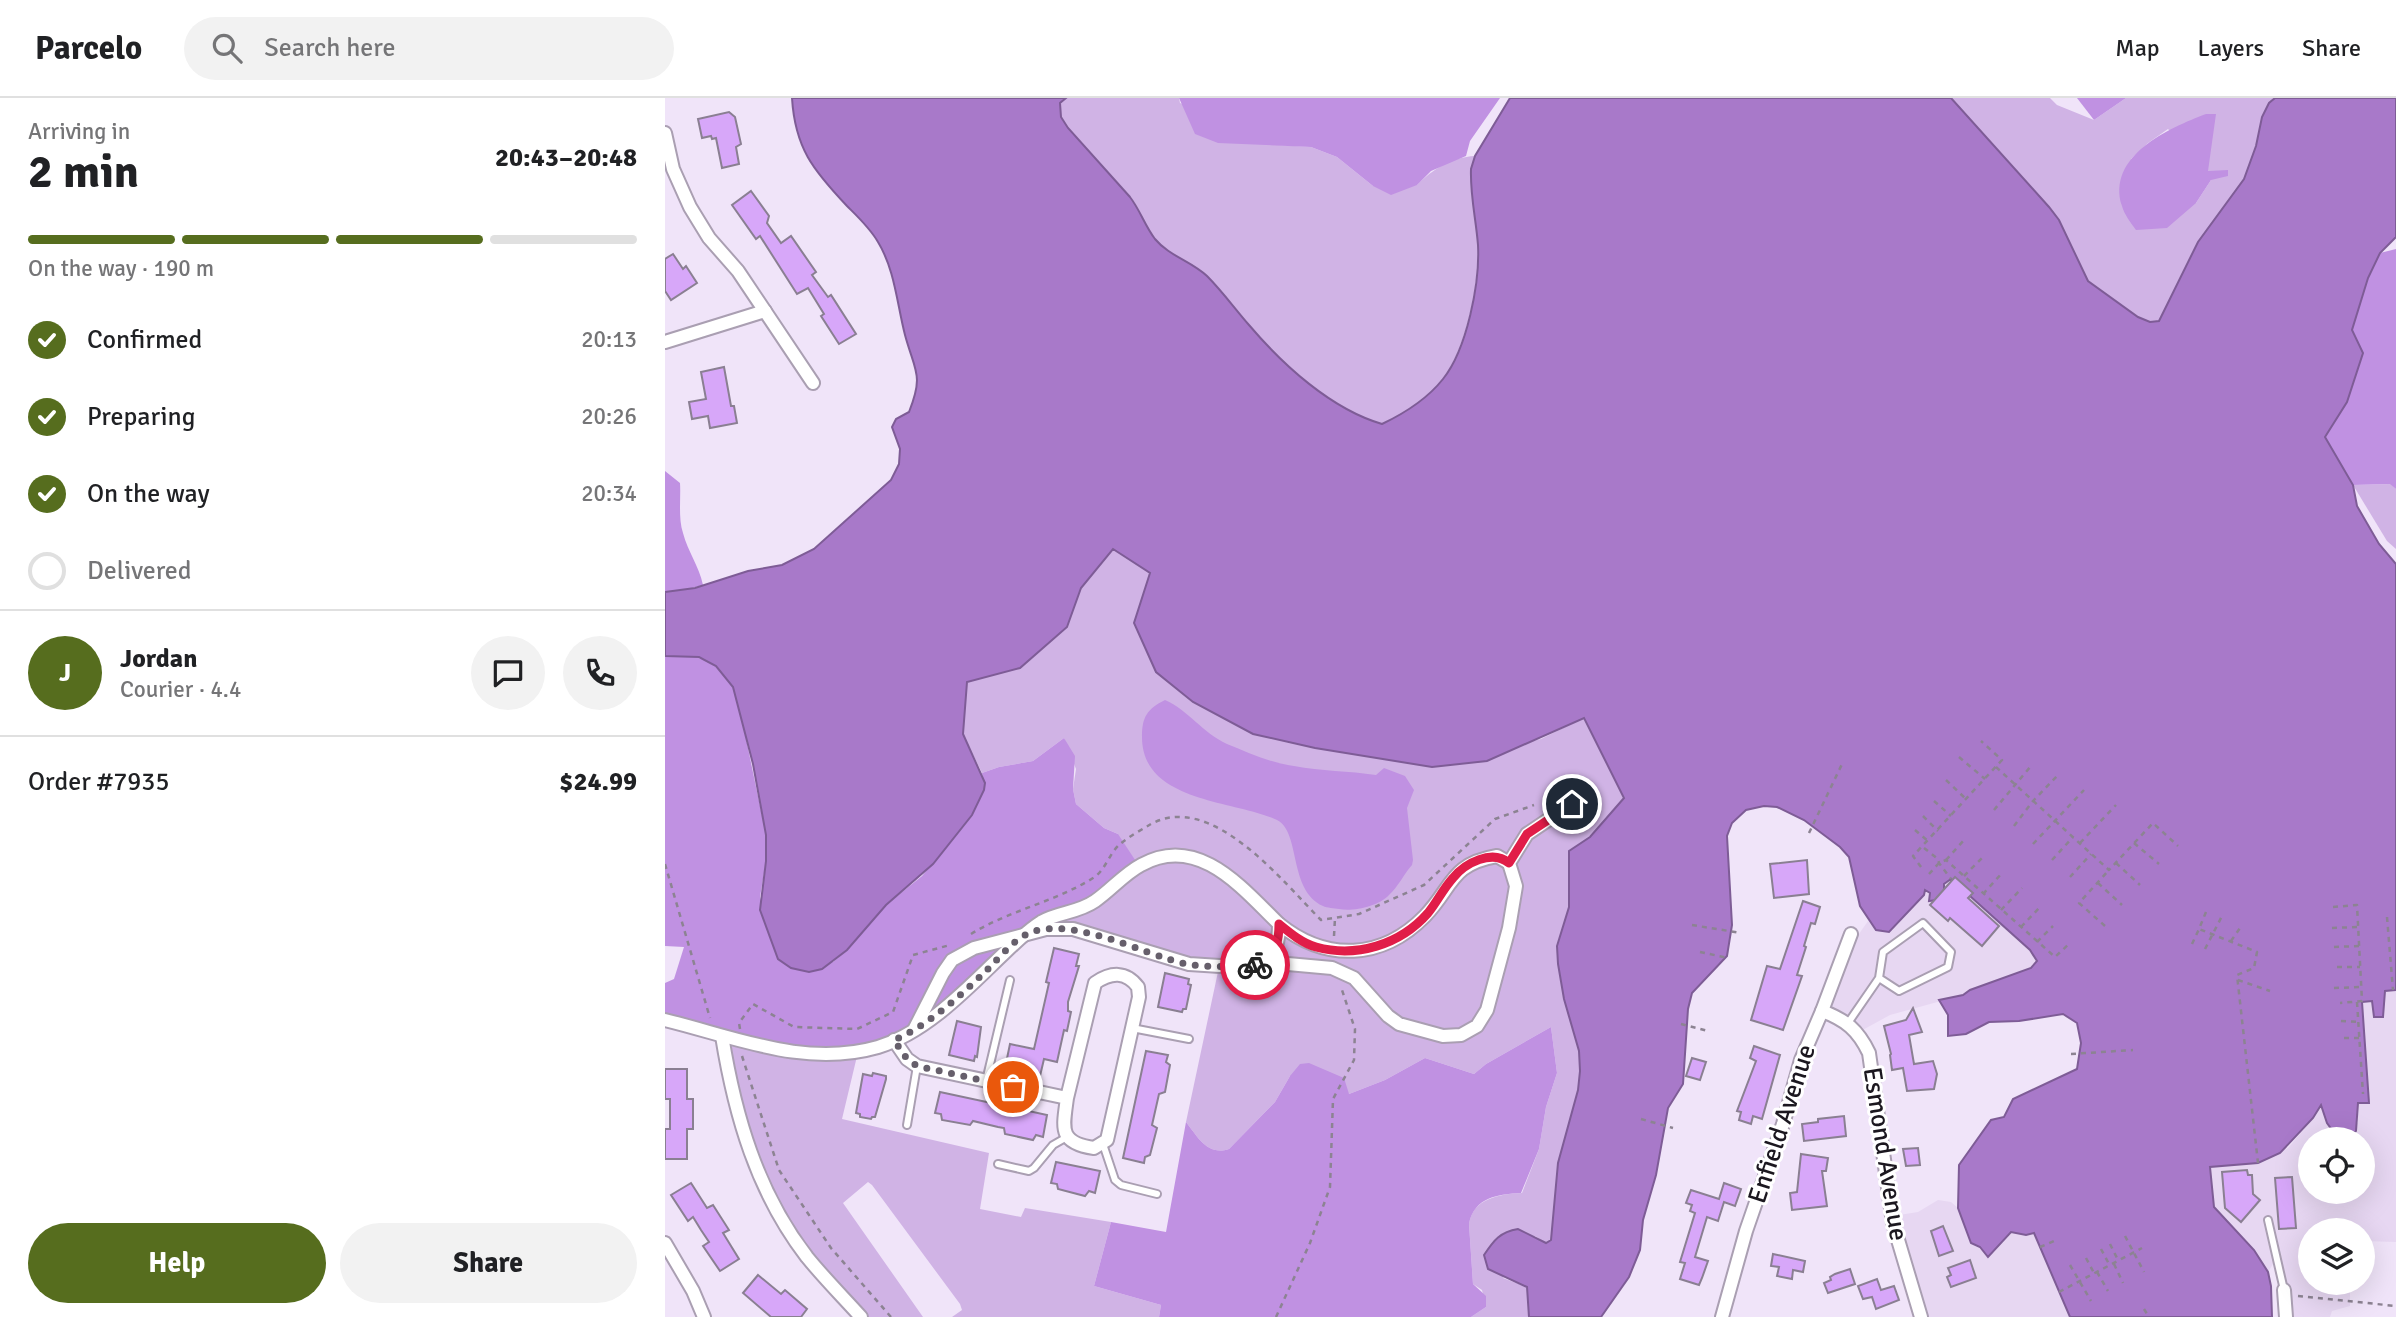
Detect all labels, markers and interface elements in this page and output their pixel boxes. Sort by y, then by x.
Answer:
search box [184,17,674,80]
text: Parcelo [35,28,142,69]
icon: search [208,29,246,67]
text: Search here [264,32,395,64]
text: Map [2115,33,2160,63]
text: Layers [2198,33,2264,63]
text: Share [2302,33,2361,63]
text: Arriving in [28,117,130,146]
text: 20:43–20:48 [495,142,637,174]
text: 2 min [28,144,139,200]
text: On the way · 190 m [28,254,214,283]
icon: check [28,321,66,359]
text: Confirmed [87,324,202,356]
text: 20:13 [581,325,637,354]
icon: check [28,398,66,436]
text: Preparing [87,401,195,433]
text: 20:26 [581,402,637,431]
icon: check [28,475,66,513]
text: On the way [87,478,210,510]
text: 20:34 [581,479,637,508]
text: Delivered [87,555,192,587]
button: chat [471,636,545,710]
button: phone [563,636,637,710]
text: Jordan [120,643,197,675]
text: J [59,657,71,689]
text: Courier · 4.4 [120,675,241,704]
text: Order #7935 [28,766,169,798]
text: $24.99 [559,766,637,798]
pin [1542,774,1602,834]
icon: home [1553,785,1591,823]
courier [1220,930,1290,1000]
icon: bike [1236,946,1274,984]
street label: Enfield Avenue [1741,1040,1823,1208]
pin [983,1057,1043,1117]
street label: Esmond Avenue [1855,1065,1915,1243]
icon: bag [994,1068,1032,1106]
map controls [2298,1127,2375,1295]
button: locate [2298,1127,2375,1204]
button: layers [2298,1218,2375,1295]
button: Help [28,1223,326,1303]
button: Share [340,1223,637,1303]

